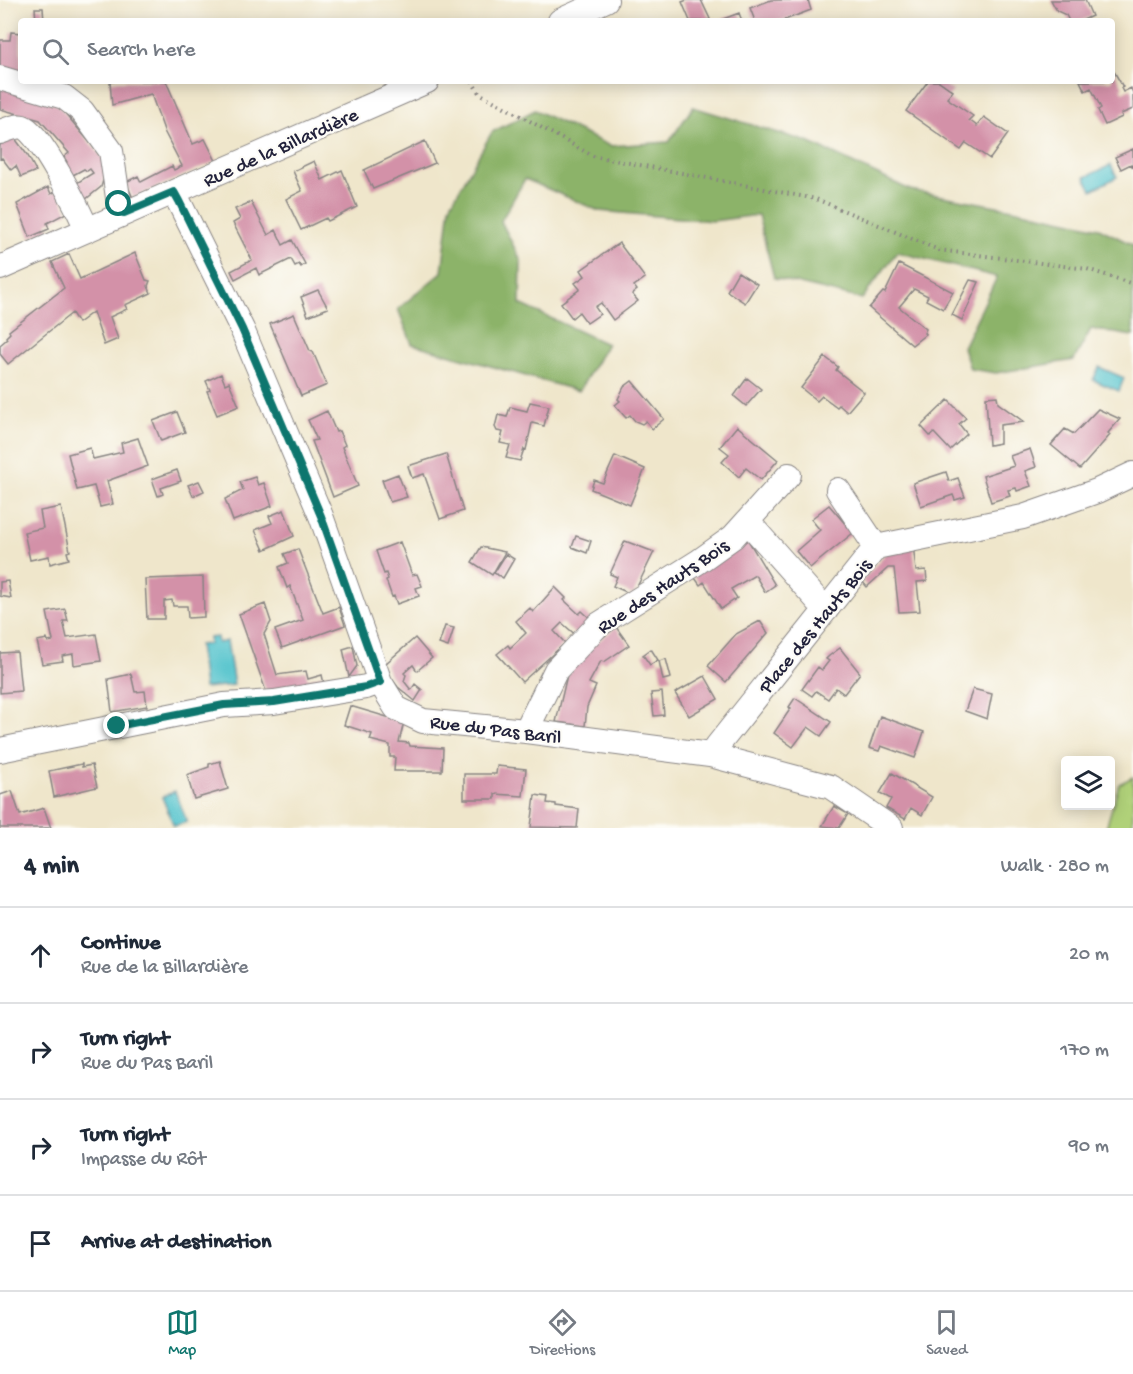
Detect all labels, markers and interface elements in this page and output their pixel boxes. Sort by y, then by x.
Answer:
search box [18,18,1115,84]
icon: search [39,35,72,68]
text: Search here [87,38,195,64]
street label: Rue de la Billardière [200,104,363,194]
route start [105,190,131,216]
street label: Rue des Hauts Bois [594,535,735,640]
street label: Place des Hauts Bois [755,555,879,700]
route end [103,712,129,738]
street label: Rue du Pas Baril [429,712,563,751]
map controls [1061,756,1115,810]
button: layers [1061,756,1115,810]
text: 4 min [24,852,79,883]
text: Walk · 280 m [1001,856,1109,879]
text: Continue [81,931,161,957]
icon: ahead [24,939,57,972]
text: 20 m [1069,944,1109,967]
text: Rue de la Billardière [81,957,248,980]
text: Turn right [81,1027,169,1053]
icon: right [24,1035,57,1068]
text: 170 m [1060,1040,1109,1063]
text: Rue du Pas Baril [81,1053,213,1076]
text: Turn right [81,1123,169,1149]
icon: right [24,1131,57,1164]
text: 90 m [1069,1136,1109,1159]
text: Impasse du Rôt [81,1149,206,1172]
icon: arrive [24,1227,57,1260]
text: Arrive at destination [81,1230,271,1256]
tab: Map [166,1306,199,1361]
tab: Directions [530,1306,595,1361]
tab: Saved [926,1306,967,1361]

